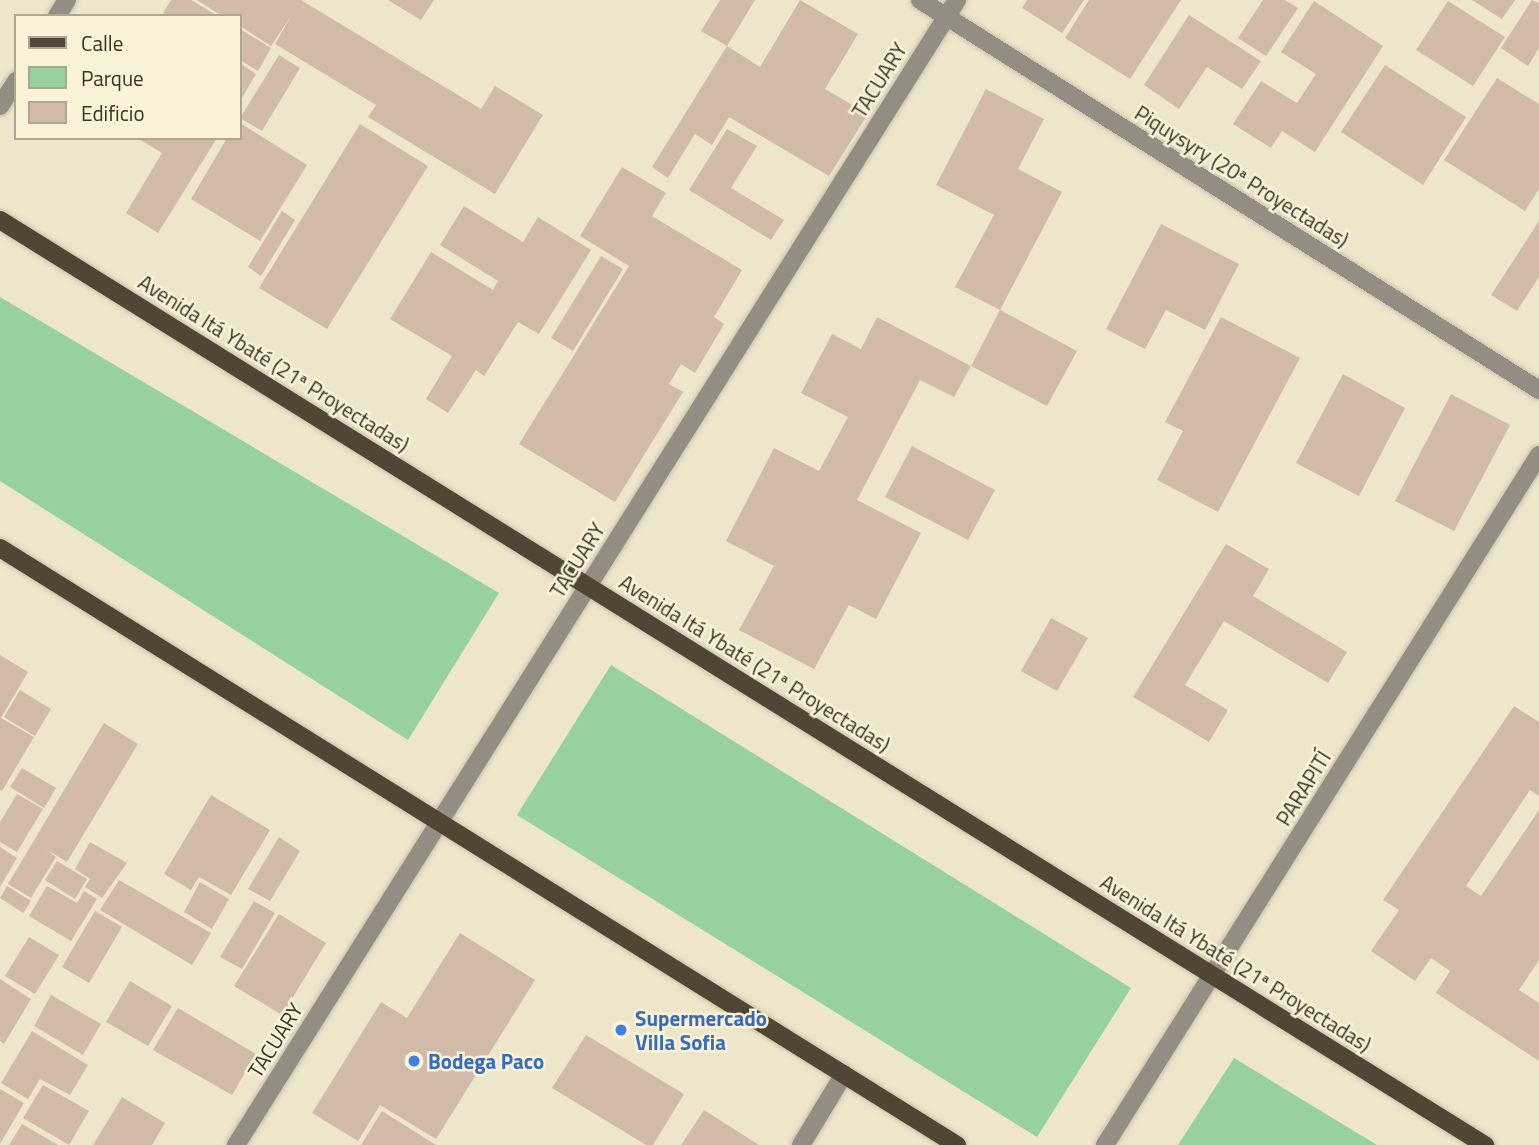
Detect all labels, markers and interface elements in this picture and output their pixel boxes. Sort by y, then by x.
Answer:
legend [14,14,242,140]
text: Calle [81,27,123,59]
street label: TACUARY [846,38,912,122]
text: Parque [81,62,144,94]
text: Edificio [81,97,145,129]
street label: Piquysyry (20ª Proyectadas) [1130,100,1354,252]
street label: Avenida Itá Ybaté (21ª Proyectadas) [134,269,414,457]
street label: TACUARY [544,518,610,602]
street label: Avenida Itá Ybaté (21ª Proyectadas) [615,569,895,757]
street label: PARAPITÍ [1270,746,1336,830]
street label: Avenida Itá Ybaté (21ª Proyectadas) [1096,869,1376,1057]
street label: TACUARY [242,998,308,1082]
place label: Supermercado Villa Sofia [635,1005,767,1055]
marker: Supermercado Villa Sofia [613,1022,629,1038]
place label: Bodega Paco [428,1048,544,1074]
marker: Bodega Paco [406,1053,422,1069]

